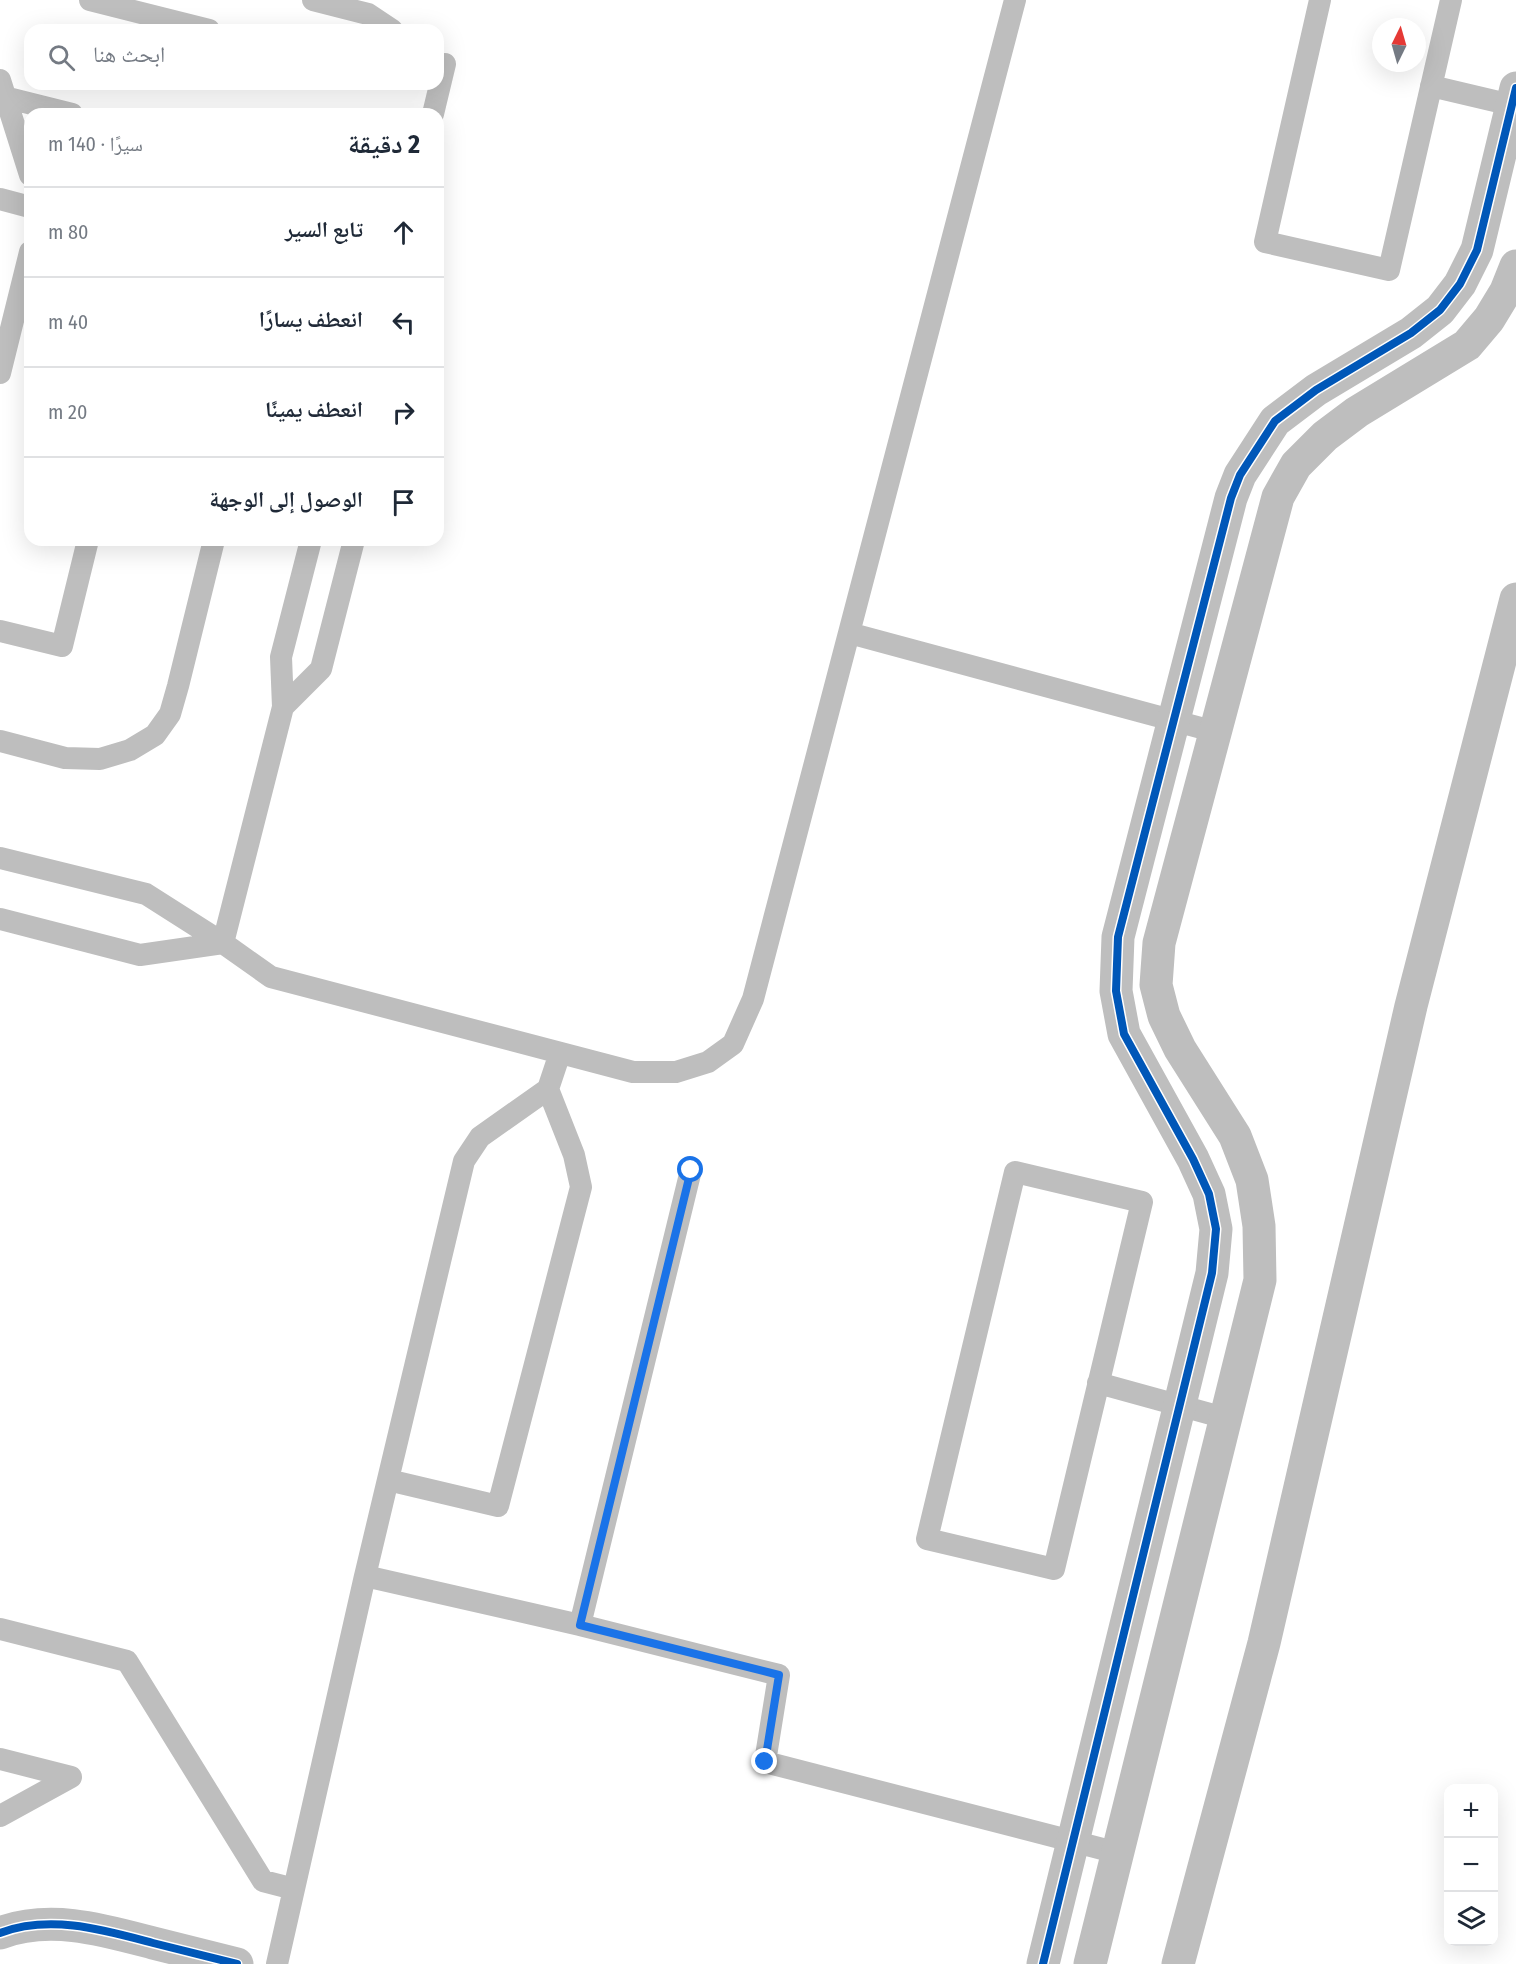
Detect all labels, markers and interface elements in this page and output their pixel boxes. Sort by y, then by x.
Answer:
north arrow [1372,18,1426,72]
search box [24,24,444,90]
icon: search [45,41,78,74]
text: ابحث هنا [93,41,165,68]
text: 2 دقيقة [348,129,420,160]
text: سيرًا · 140 m [48,132,143,156]
text: تابع السير [285,216,363,243]
icon: ahead [387,216,420,249]
text: 80 m [48,220,89,244]
text: انعطف يسارًا [259,306,363,333]
icon: left [387,306,420,339]
text: 40 m [48,310,88,334]
text: انعطف يمينًا [265,396,363,423]
icon: right [387,396,420,429]
text: 20 m [48,400,87,424]
text: الوصول إلى الوجهة [209,486,363,513]
icon: arrive [387,486,420,519]
route start [677,1156,703,1182]
route end [751,1748,777,1774]
map controls [1444,1784,1498,1946]
button: + [1444,1784,1498,1838]
button: − [1444,1838,1498,1892]
button: layers [1444,1892,1498,1946]

